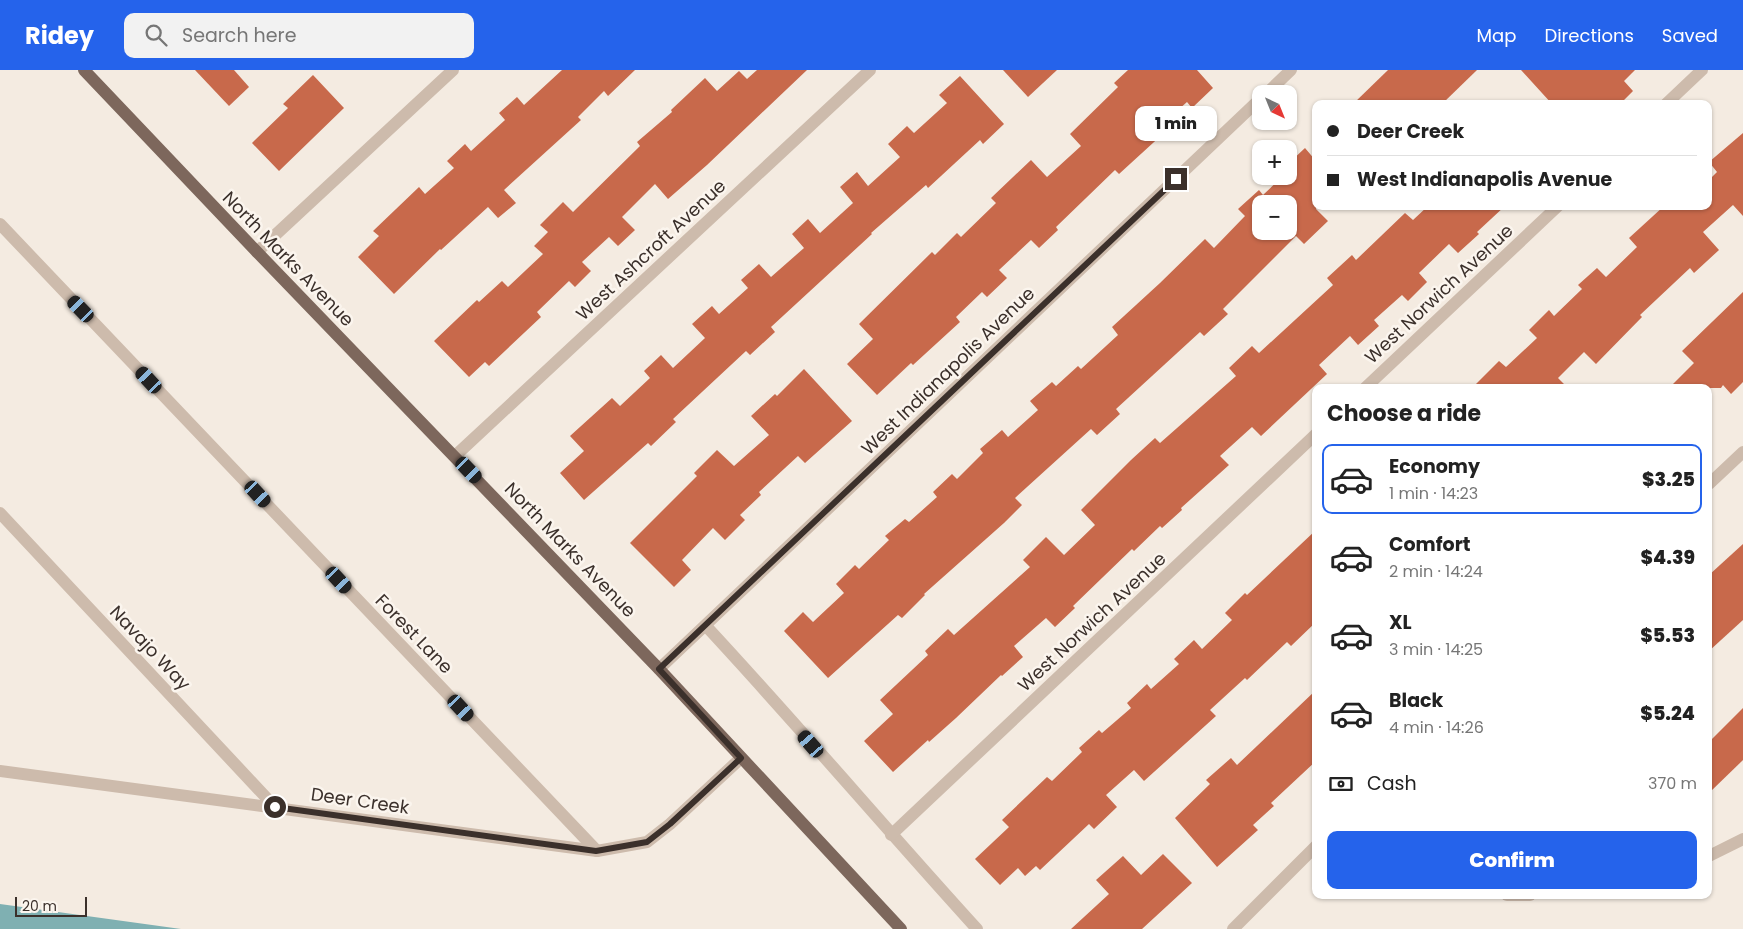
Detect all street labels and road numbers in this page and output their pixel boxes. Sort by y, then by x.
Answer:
street label: West Ashcroft Avenue [570,173,731,326]
street label: North Marks Avenue [217,186,360,332]
street label: West Norwich Avenue [1359,218,1518,369]
street label: West Indianapolis Avenue [855,281,1040,460]
street label: North Marks Avenue [499,477,642,623]
street label: West Norwich Avenue [1012,546,1171,697]
street label: Forest Lane [370,588,459,679]
street label: Navajo Way [104,600,196,696]
street label: Deer Creek [309,781,411,820]

